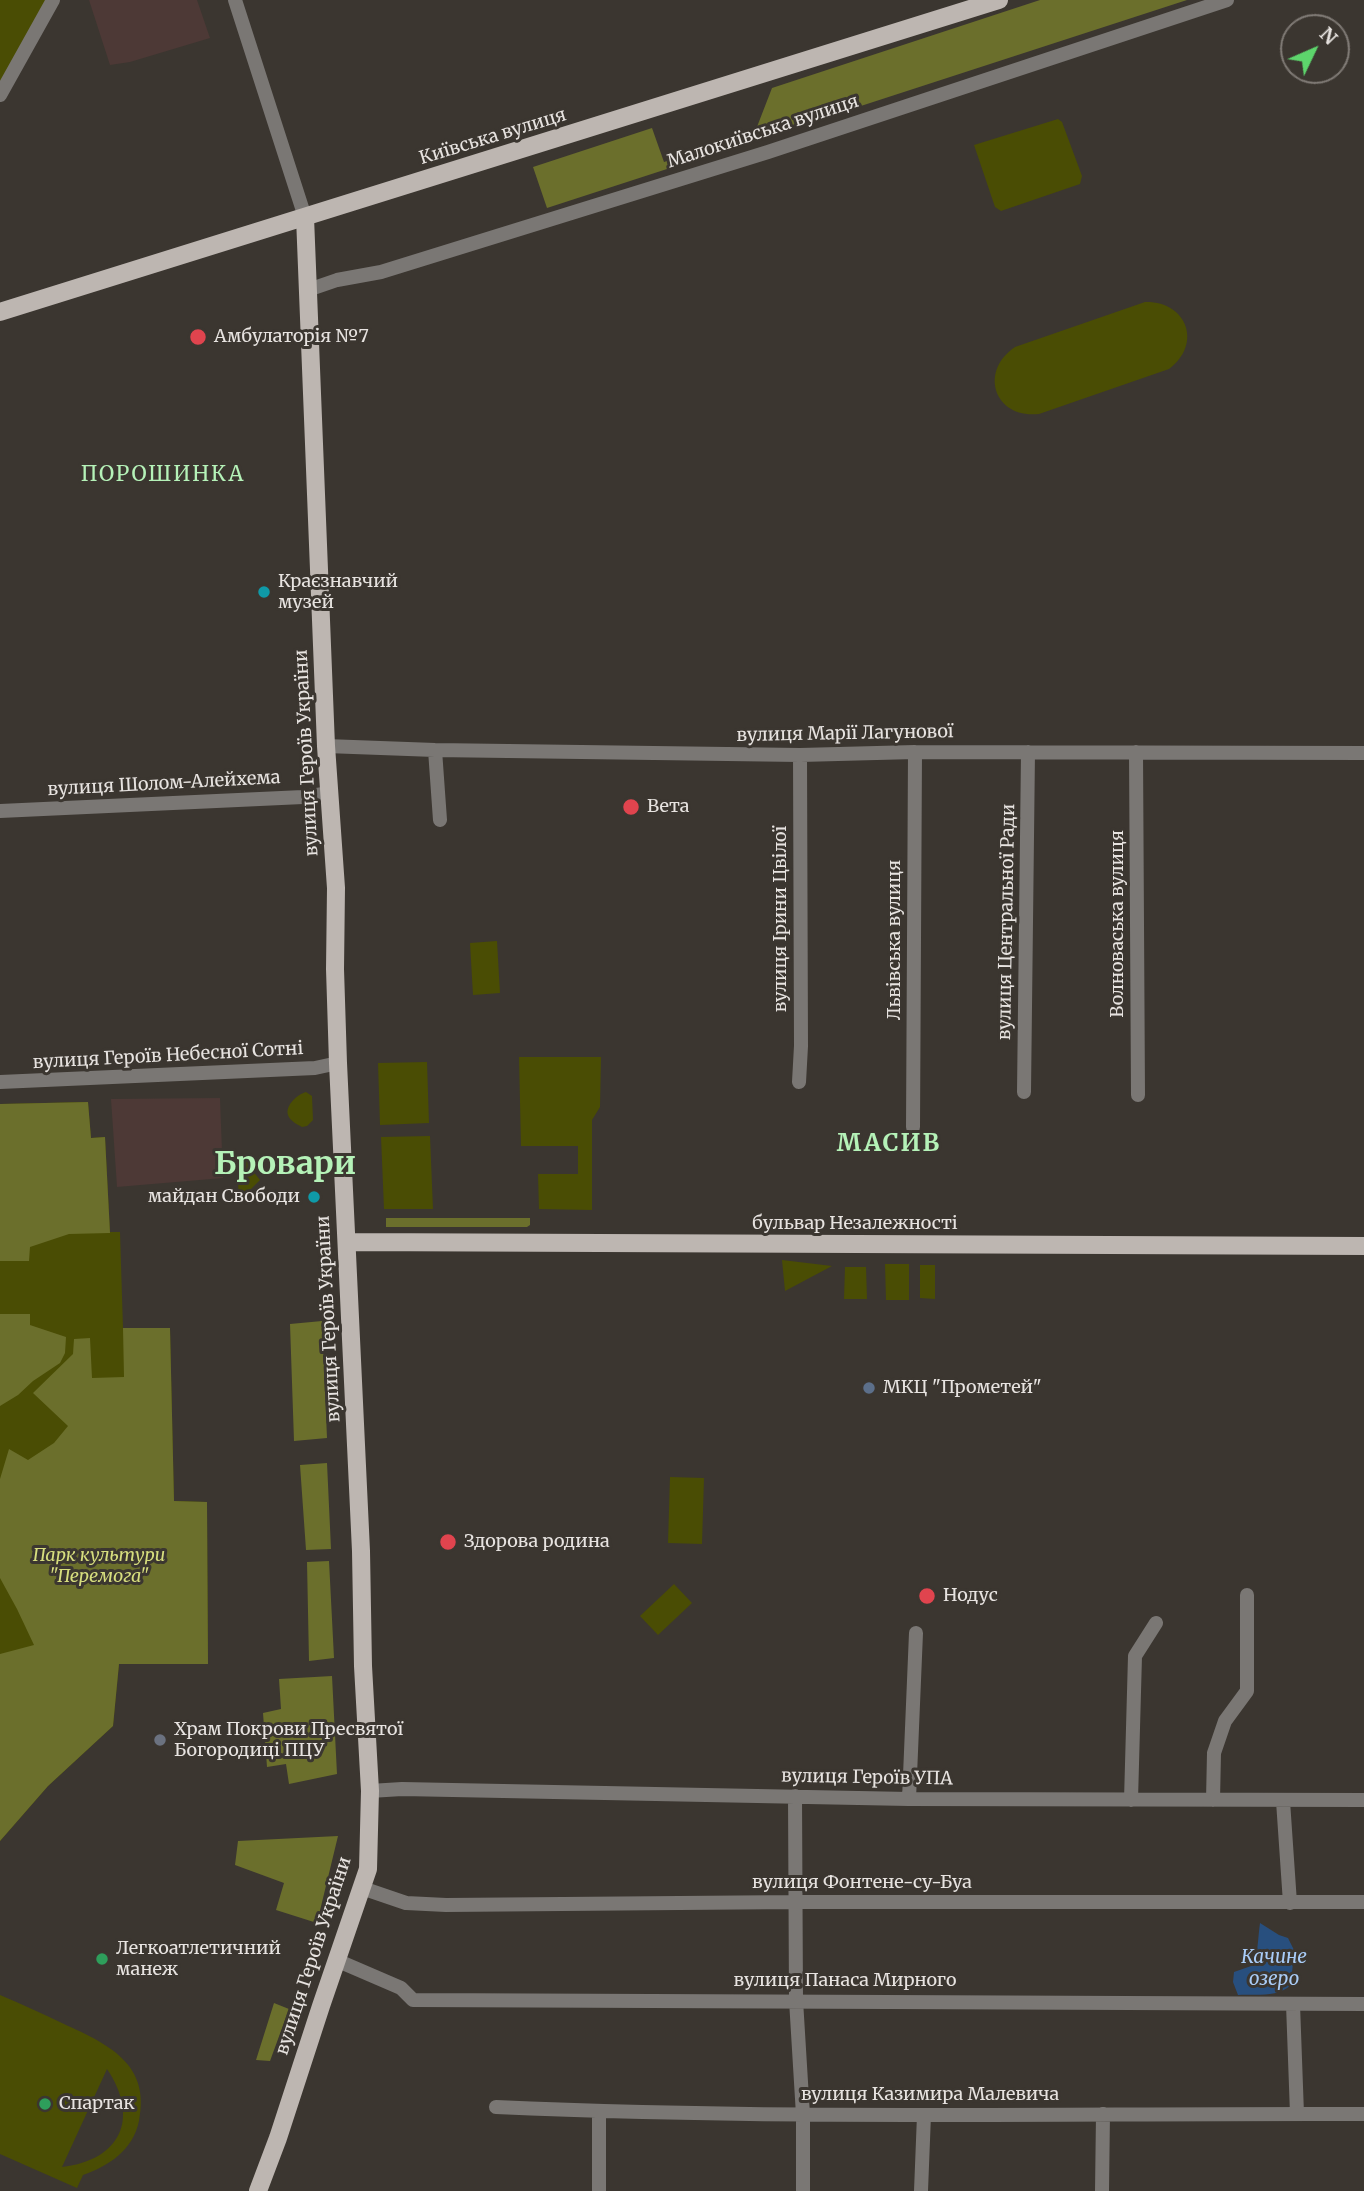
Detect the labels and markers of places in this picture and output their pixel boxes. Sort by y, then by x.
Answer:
place label: Амбулаторія №7 [214,326,369,348]
marker: Амбулаторія №7 [188,327,208,347]
place label: Краєзнавчий музей [278,571,398,614]
marker: Краєзнавчий музей [256,584,272,600]
place label: Вета [647,796,689,818]
marker: Вета [621,797,641,817]
place label: майдан Свободи [148,1186,300,1208]
marker: майдан Свободи [306,1189,322,1205]
place label: МКЦ "Прометей" [883,1377,1042,1399]
marker: МКЦ "Прометей" [861,1380,877,1396]
place label: Здорова родина [464,1531,610,1553]
marker: Здорова родина [438,1532,458,1552]
place label: Нодус [943,1585,998,1607]
marker: Нодус [917,1586,937,1606]
place label: Храм Покрови Пресвятої Богородиці ПЦУ [174,1719,403,1762]
marker: Храм Покрови Пресвятої Богородиці ПЦУ [152,1732,168,1748]
place label: Легкоатлетичний манеж [116,1938,281,1980]
marker: Легкоатлетичний манеж [94,1951,110,1967]
place label: Спартак [59,2093,135,2115]
marker: Спартак [37,2096,53,2112]

